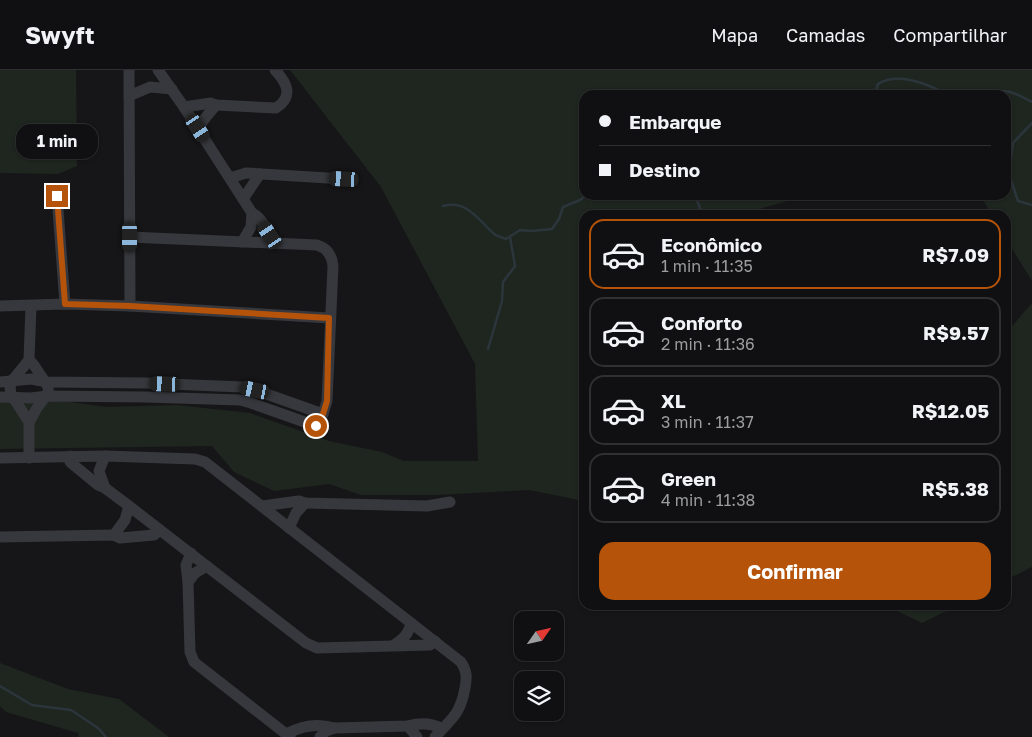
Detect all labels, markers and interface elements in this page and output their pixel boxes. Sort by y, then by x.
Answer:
text: Swyft [25,20,95,49]
text: Mapa [711,24,758,46]
text: Camadas [786,24,865,46]
text: Compartilhar [893,24,1007,46]
text: Embarque [629,110,722,133]
car [183,111,212,145]
callout: 1 min [16,124,98,158]
text: 1 min [37,131,77,151]
text: Destino [629,158,700,181]
car [328,171,359,187]
route end [46,185,68,207]
car [255,218,284,252]
car [122,222,137,252]
icon: car [601,232,646,277]
text: Econômico [661,233,762,256]
text: R$7.09 [922,243,989,266]
text: 1 min · 11:35 [661,256,753,276]
icon: car [601,310,646,355]
text: Conforto [661,311,742,334]
text: R$9.57 [923,321,989,344]
text: 2 min · 11:36 [661,334,755,354]
car [149,376,180,392]
car [238,380,271,400]
icon: car [601,388,646,433]
text: XL [661,389,686,412]
text: R$12.05 [912,399,989,422]
text: 3 min · 11:37 [661,412,754,432]
route start [305,415,327,437]
icon: car [601,466,646,511]
text: Green [661,467,716,490]
text: R$5.38 [922,477,989,500]
text: 4 min · 11:38 [661,490,755,510]
button: Confirmar [599,542,991,600]
north arrow [514,611,564,661]
map controls [514,611,564,721]
button: layers [514,671,564,721]

